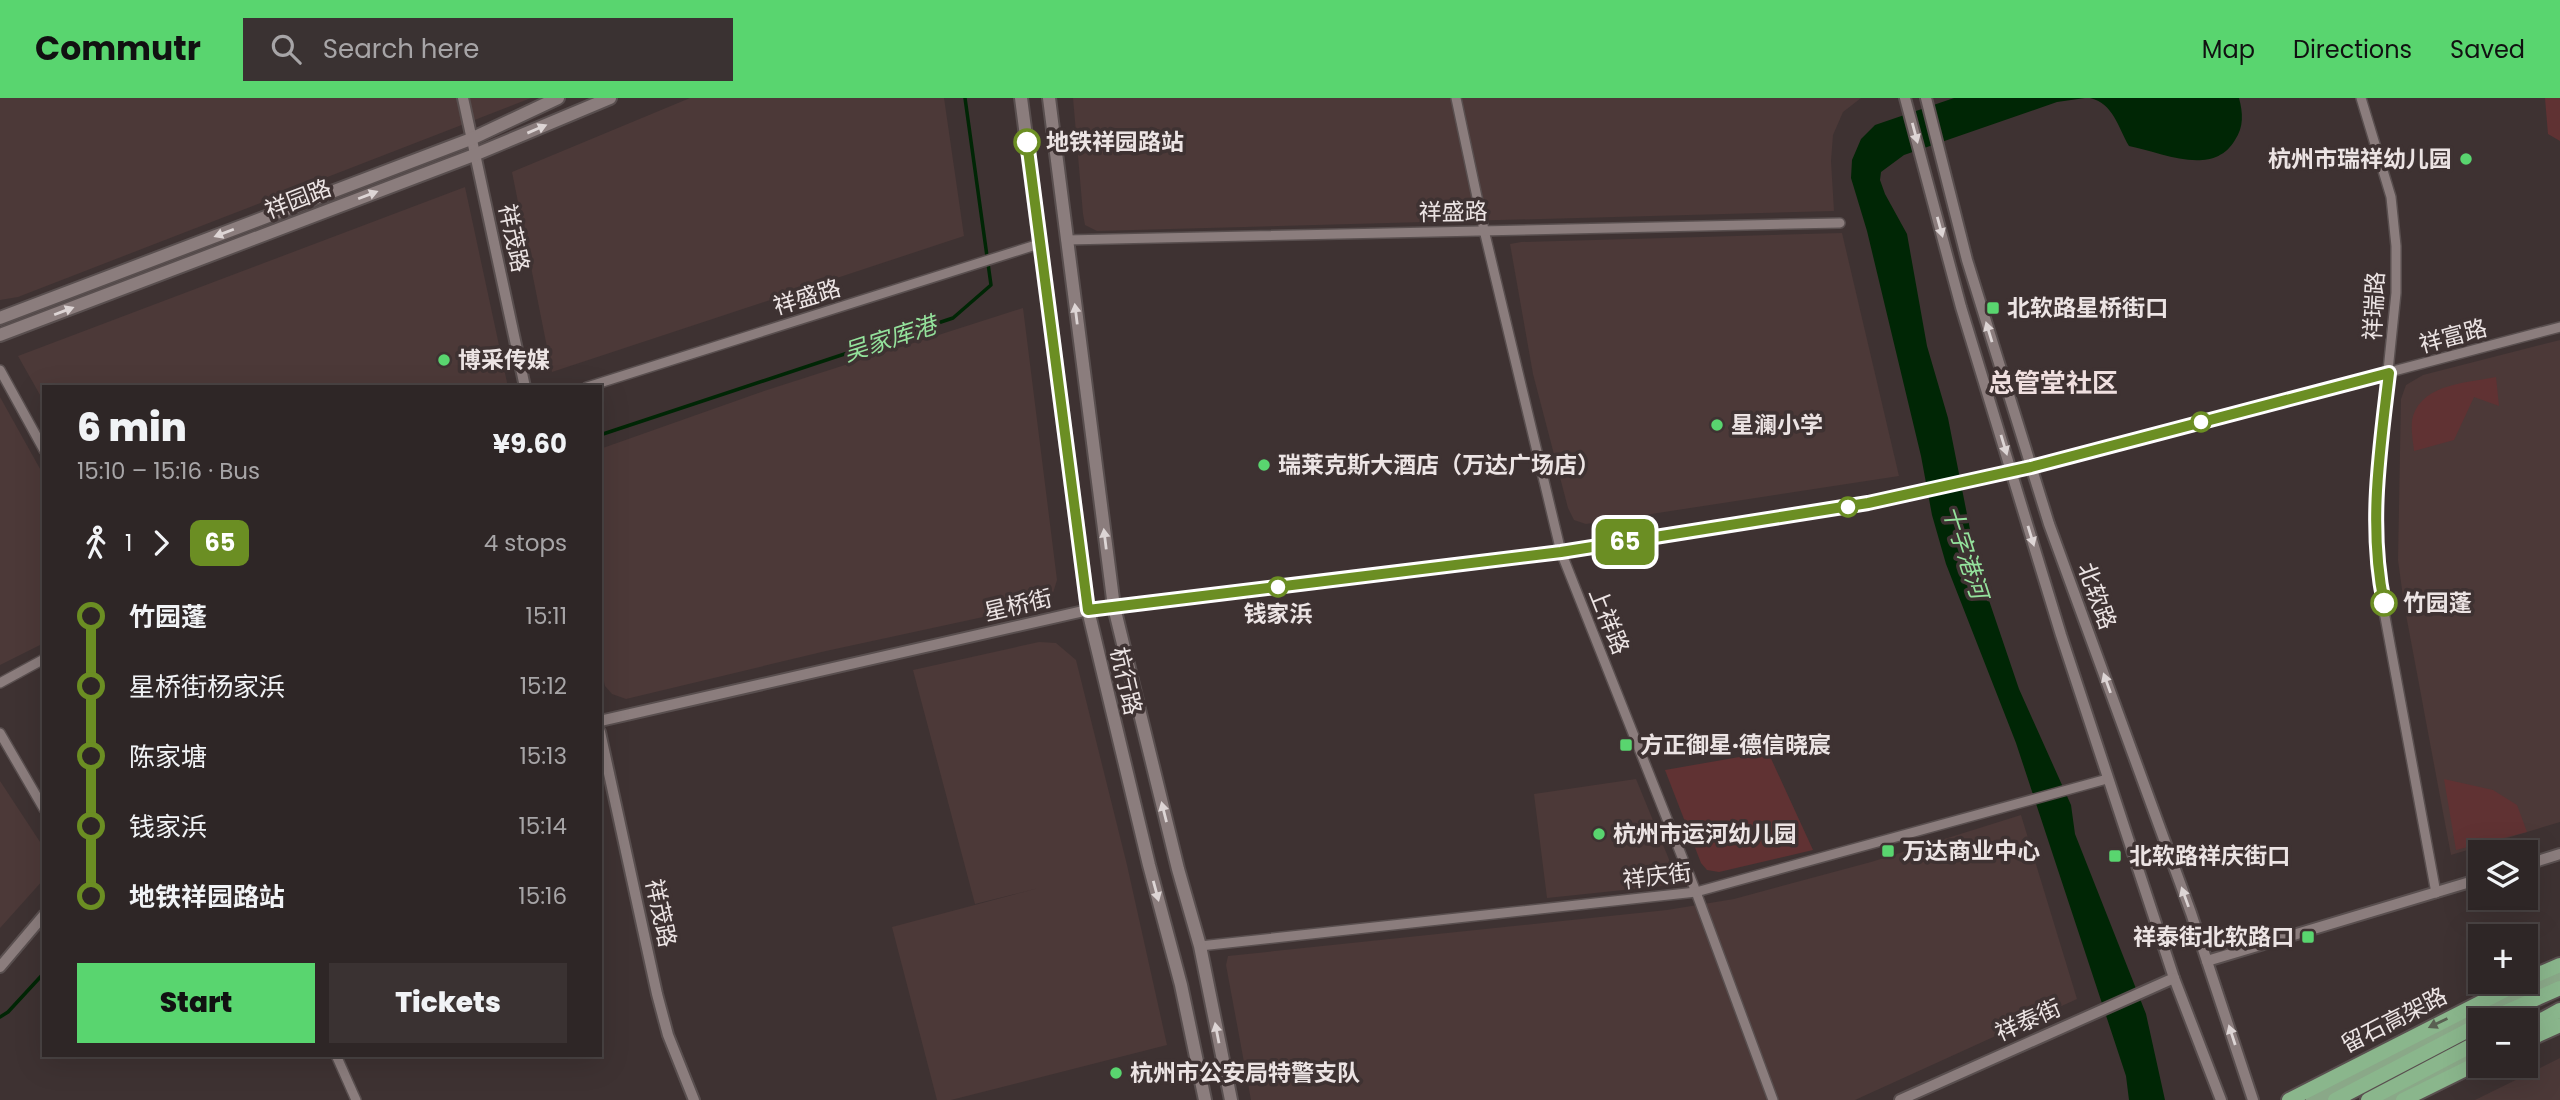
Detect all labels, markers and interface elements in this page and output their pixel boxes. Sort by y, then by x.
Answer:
search box [243,18,733,81]
text: Commutr [35,25,201,72]
icon: search [267,30,305,68]
text: Search here [323,31,479,67]
text: Map [2202,33,2255,66]
text: Directions [2293,33,2412,66]
text: Saved [2450,33,2525,66]
one-way arrow [1910,122,1921,144]
one-way arrow [527,123,548,134]
place label: 地铁祥园路站 [1046,126,1184,158]
marker: 地铁祥园路站 [1014,129,1040,155]
place label: 杭州市瑞祥幼儿园 [2268,143,2452,175]
marker: 杭州市瑞祥幼儿园 [2458,151,2474,167]
street label: 祥园路 [260,172,336,226]
one-way arrow [358,190,379,201]
street label: 祥盛路 [1418,195,1488,229]
street label: 祥茂路 [491,201,537,275]
one-way arrow [1935,216,1946,238]
one-way arrow [213,227,234,238]
street label: 祥瑞路 [2356,271,2392,341]
street label: 祥盛路 [769,272,845,322]
place label: 北软路星桥街口 [2007,292,2168,324]
marker: 北软路星桥街口 [1985,300,2001,316]
one-way arrow [1070,302,1081,324]
one-way arrow [53,306,74,317]
water label: 吴家库港 [839,307,943,369]
street label: 祥富路 [2416,312,2490,360]
one-way arrow [1984,321,1994,342]
place label: 博采传媒 [458,344,550,376]
marker: 博采传媒 [436,352,452,368]
district label: 总管堂社区 [1988,365,2118,401]
text: 6 min [77,401,187,454]
place label: 星澜小学 [1731,409,1823,441]
unlabelled marker [2191,412,2211,432]
marker: 星澜小学 [1709,417,1725,433]
text: ¥9.60 [493,426,567,462]
one-way arrow [1999,435,2010,456]
place label: 瑞莱克斯大酒店（万达广场店） [1278,449,1600,481]
text: 15:10 – 15:16 · Bus [77,455,260,487]
marker: 瑞莱克斯大酒店（万达广场店） [1256,457,1272,473]
unlabelled marker [1838,497,1858,517]
water label: 十字港河 [1935,501,1997,606]
line badge: 65 [1594,519,1656,565]
icon: walk [77,524,115,562]
icon: forward [142,524,180,562]
text: 65 [1610,525,1640,558]
text: 65 [204,526,235,559]
one-way arrow [2027,526,2037,547]
text: 1 [125,527,132,559]
text: 4 stops [484,527,567,559]
one-way arrow [1099,528,1110,550]
street label: 北软路 [2070,558,2124,634]
marker: 钱家浜 [1268,577,1288,597]
street label: 星桥街 [981,582,1055,628]
street label: 上祥路 [1581,583,1637,659]
place label: 竹园蓬 [2403,587,2472,619]
marker: 竹园蓬 [2371,590,2397,616]
place label: 钱家浜 [1244,598,1313,630]
text: 竹园蓬 [129,599,207,635]
text: 15:11 [526,600,567,632]
street label: 杭行路 [1103,644,1149,718]
text: 星桥街杨家浜 [129,669,285,705]
text: 15:12 [520,670,567,702]
one-way arrow [2101,672,2112,693]
place label: 方正御星·德信晓宸 [1640,729,1831,761]
marker: 方正御星·德信晓宸 [1618,737,1634,753]
text: 陈家塘 [129,739,207,775]
text: 15:13 [519,740,567,772]
one-way arrow [1158,801,1169,823]
text: 钱家浜 [129,809,207,845]
text: 15:14 [518,810,567,842]
place label: 杭州市运河幼儿园 [1613,818,1797,850]
marker: 杭州市运河幼儿园 [1591,826,1607,842]
place label: 万达商业中心 [1902,835,2040,867]
place label: 北软路祥庆街口 [2129,840,2290,872]
map controls [2468,840,2538,1078]
button: layers [2468,840,2538,910]
marker: 万达商业中心 [1880,843,1896,859]
marker: 北软路祥庆街口 [2107,848,2123,864]
street label: 祥庆街 [1621,856,1693,896]
street label: 祥茂路 [638,876,684,950]
text: 地铁祥园路站 [129,879,285,915]
text: 15:16 [518,880,567,912]
one-way arrow [1151,881,1161,902]
one-way arrow [2179,886,2190,907]
place label: 祥泰街北软路口 [2133,921,2294,953]
button: + [2468,924,2538,994]
marker: 祥泰街北软路口 [2300,929,2316,945]
button: Start [77,963,315,1043]
button: Tickets [329,963,567,1043]
street label: 留石高架路 [2336,980,2452,1060]
street label: 祥泰街 [1990,991,2066,1049]
button: − [2468,1008,2538,1078]
one-way arrow [2428,1017,2448,1028]
one-way arrow [1212,1022,1223,1044]
one-way arrow [2226,1025,2236,1046]
place label: 杭州市公安局特警支队 [1130,1057,1360,1089]
marker: 杭州市公安局特警支队 [1108,1065,1124,1081]

